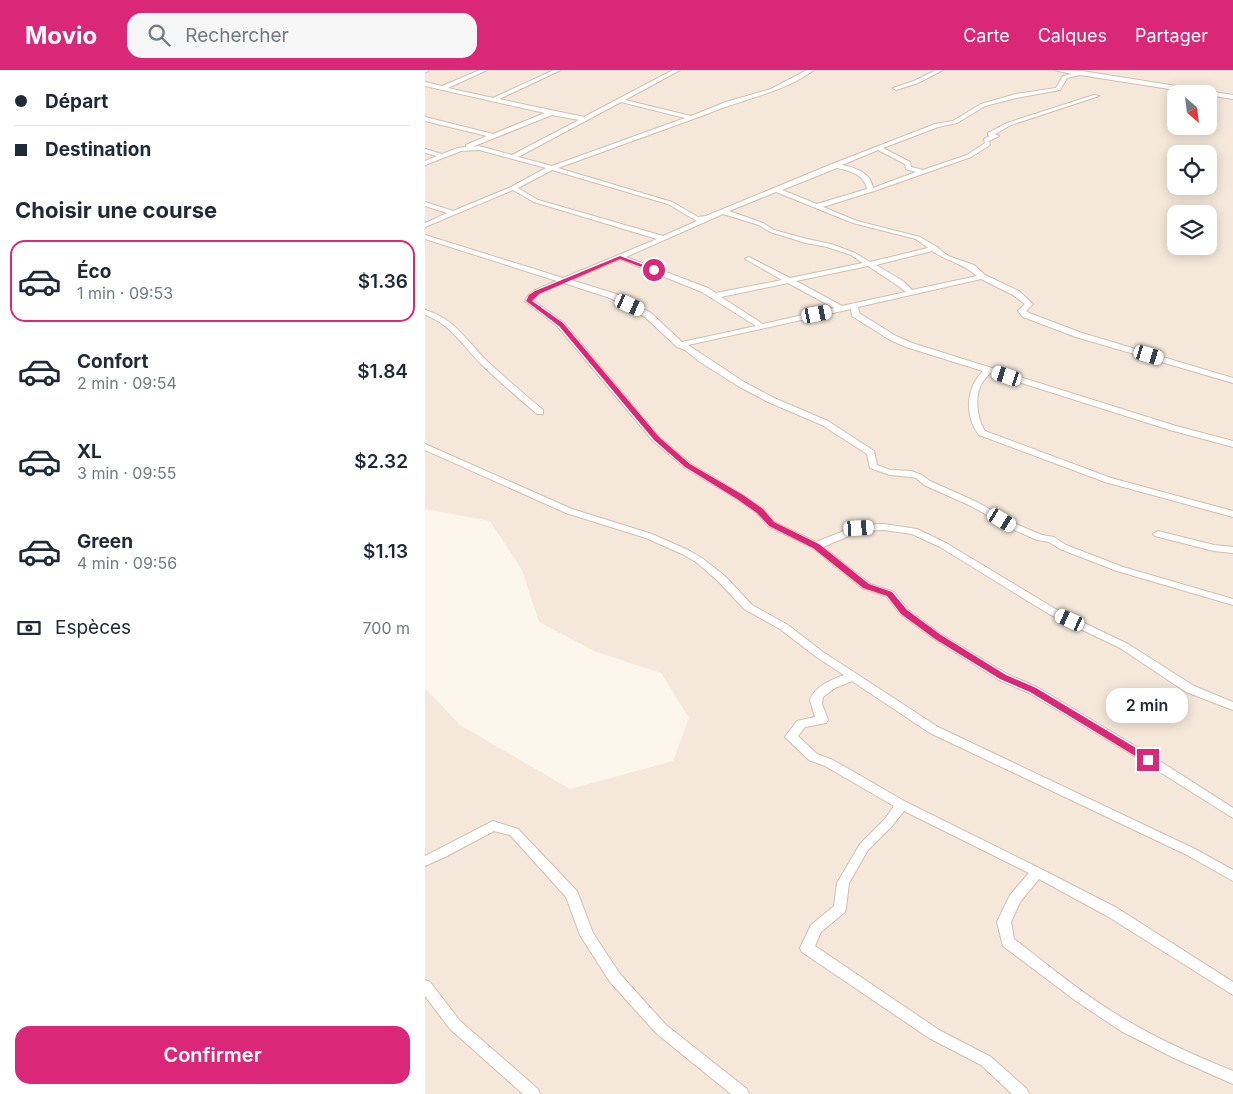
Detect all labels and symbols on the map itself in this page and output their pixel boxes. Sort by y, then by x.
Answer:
north arrow [1167,85,1217,135]
route start [643,259,665,281]
car [613,292,646,318]
car [800,304,833,324]
car [1132,343,1165,367]
car [990,364,1023,388]
car [985,506,1018,534]
car [843,520,874,536]
car [1053,607,1086,633]
callout: 2 min [1107,688,1189,722]
route end [1137,749,1159,771]

